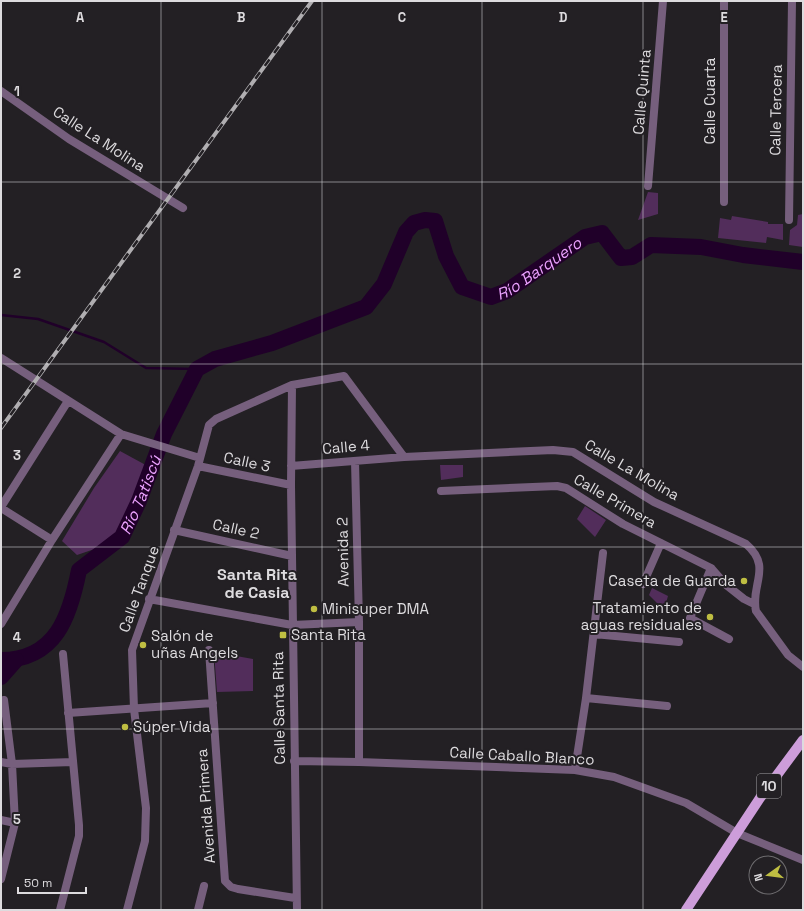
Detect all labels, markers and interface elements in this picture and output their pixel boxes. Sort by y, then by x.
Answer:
text: A [76,9,85,26]
text: B [237,9,246,26]
text: C [398,9,406,26]
text: D [559,9,568,26]
text: E [720,9,728,26]
street label: Calle Quinta [628,48,655,135]
street label: Calle Cuarta [700,57,719,144]
street label: Calle Tercera [765,64,786,156]
text: 1 [14,83,20,100]
street label: Calle La Molina [49,102,149,176]
water label: Río Barquero [494,232,587,305]
text: 2 [13,265,21,282]
street label: Calle 4 [321,435,371,458]
street label: Calle La Molina [581,435,683,505]
text: 3 [13,447,21,464]
street label: Calle 3 [222,447,272,476]
water label: Río Tatiscú [115,451,166,538]
street label: Calle Primera [570,469,660,532]
street label: Calle 2 [211,514,261,543]
street label: Avenida 2 [332,517,353,587]
street label: Calle Tanque [114,543,163,635]
district label: Santa Rita de Casia [217,564,297,603]
place label: Caseta de Guarda [608,571,736,590]
marker: Caseta de Guarda [739,576,749,586]
place label: Tratamiento de aguas residuales [581,598,702,634]
place label: Minisuper DMA [322,599,430,618]
marker: Minisuper DMA [309,604,319,614]
marker: Tratamiento de aguas residuales [705,612,715,622]
place label: Santa Rita [291,625,366,644]
place label: Salón de uñas Angels [151,626,238,662]
text: 4 [13,629,21,646]
marker: Santa Rita [278,630,288,640]
marker: Salón de uñas Angels [138,640,148,650]
street label: Calle Santa Rita [268,651,289,765]
place label: Súper Vida [133,717,211,736]
marker: Súper Vida [120,722,130,732]
street label: Calle Caballo Blanco [449,742,595,769]
street label: Avenida Primera [192,748,219,864]
road number: 10 [757,774,781,798]
text: 5 [13,811,21,828]
north arrow [748,855,788,895]
scale bar [18,869,86,895]
text: N [751,872,766,883]
text: 50 m [24,875,52,891]

